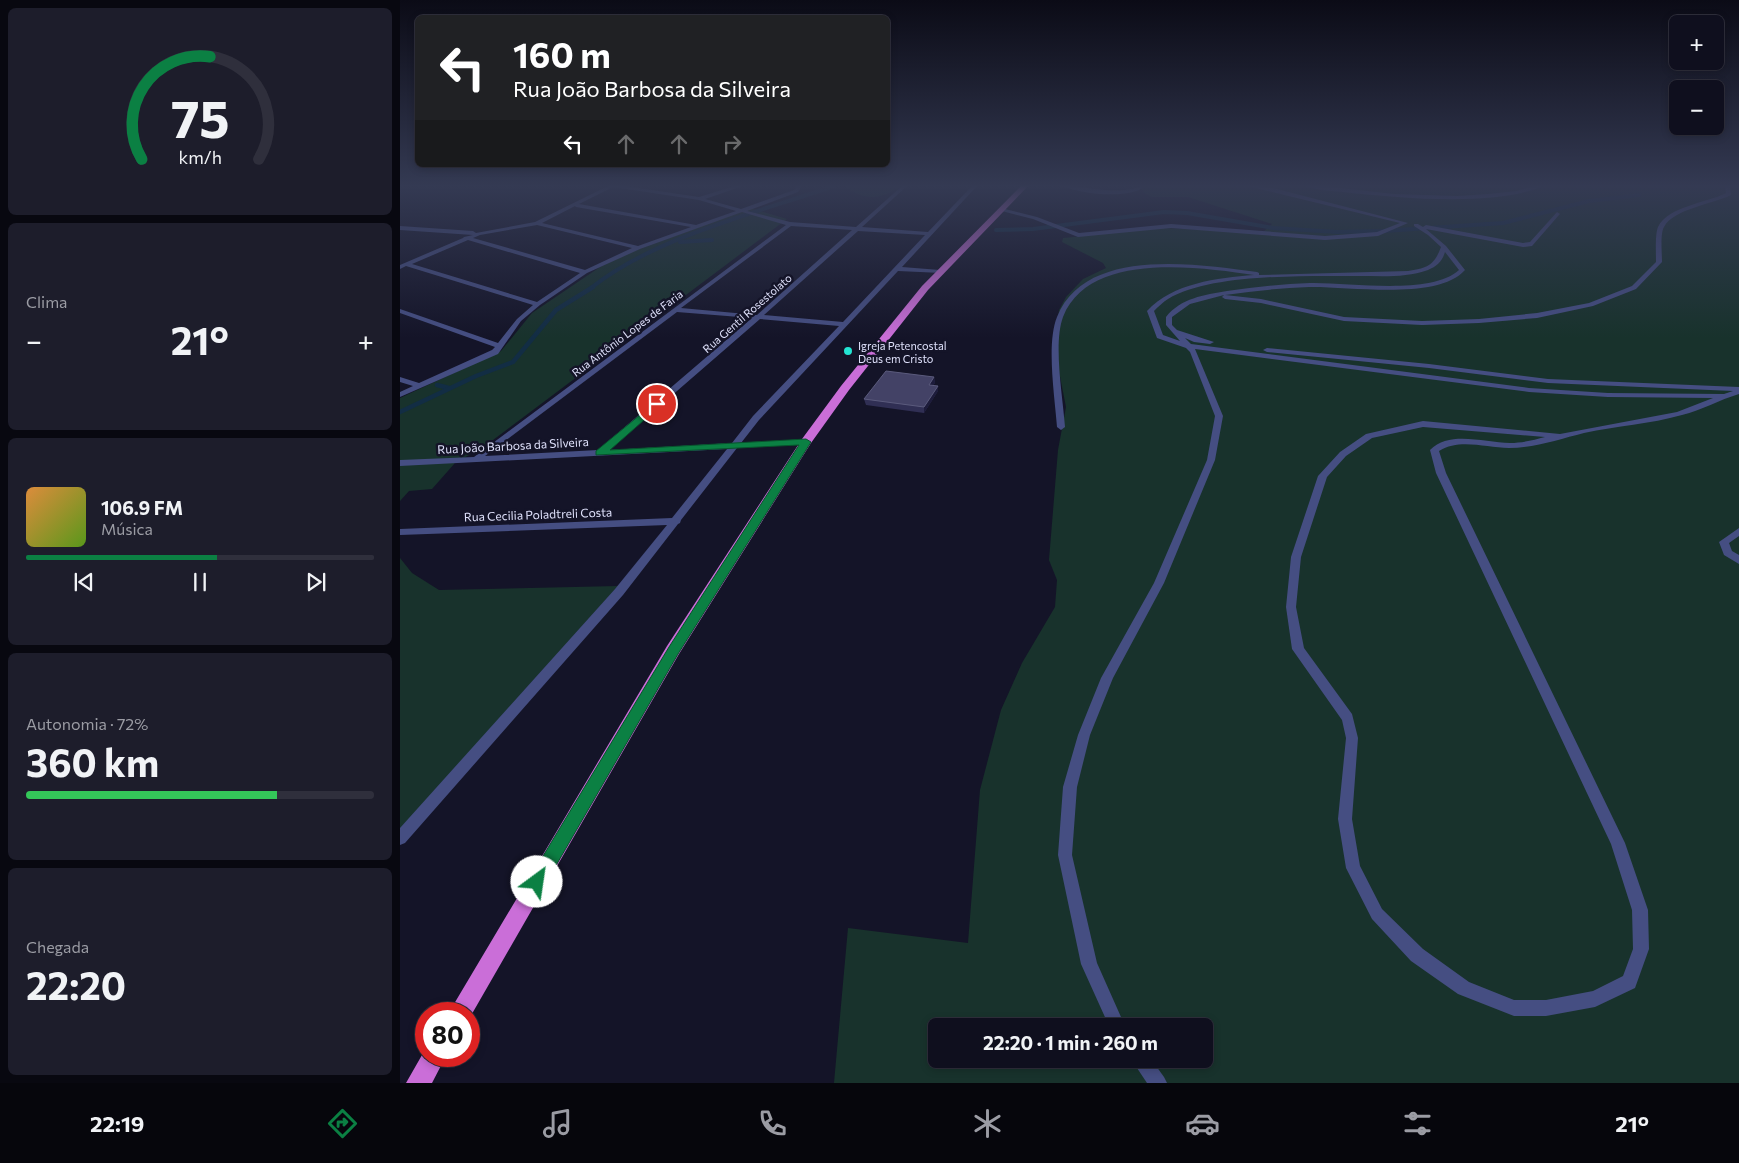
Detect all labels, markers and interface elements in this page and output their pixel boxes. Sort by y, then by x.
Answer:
map controls [1669,15,1724,135]
button: + [1669,15,1724,70]
text: 160 m [513,32,611,75]
icon: left [430,35,495,100]
text: Rua João Barbosa da Silveira [513,75,791,102]
button: − [1669,80,1724,135]
text: 75 [171,85,229,149]
icon: left [559,130,587,158]
icon: ahead [612,130,640,158]
icon: ahead [665,130,693,158]
icon: right [718,130,746,158]
text: km/h [178,146,222,168]
street label: Rua Gentil Rosestolato [700,271,794,355]
street label: Rua Antônio Lopes de Faria [569,287,685,379]
text: Clima [26,292,67,311]
text: 21° [171,316,229,363]
text: − [26,323,42,357]
text: + [358,323,374,357]
place label: Igreja Petencostal Deus em Cristo [858,339,947,365]
marker: Igreja Petencostal Deus em Cristo [842,345,854,357]
pin [636,383,678,425]
icon: arrive [643,390,671,418]
street label: Rua João Barbosa da Silveira [437,434,589,457]
text: 106.9 FM [101,496,183,519]
street label: Rua Cecilia Poladtreli Costa [464,504,612,524]
text: Música [101,519,153,538]
icon: previous [70,568,98,596]
icon: pause [186,568,214,596]
icon: next [302,568,330,596]
text: Autonomia · 72% [26,714,148,733]
text: 360 km [26,738,159,785]
position arrow [510,855,562,907]
text: Chegada [26,937,89,956]
text: 22:20 [26,961,126,1008]
speed limit sign: 80 [415,1002,480,1067]
text: 22:20 · 1 min · 260 m [983,1031,1158,1054]
icon: directions [325,1106,360,1141]
icon: music [540,1106,575,1141]
icon: phone [755,1106,790,1141]
icon: climate [970,1106,1005,1141]
icon: car [1185,1106,1220,1141]
icon: filters [1400,1106,1435,1141]
text: 22:19 [90,1110,144,1137]
text: 21° [1615,1110,1649,1137]

